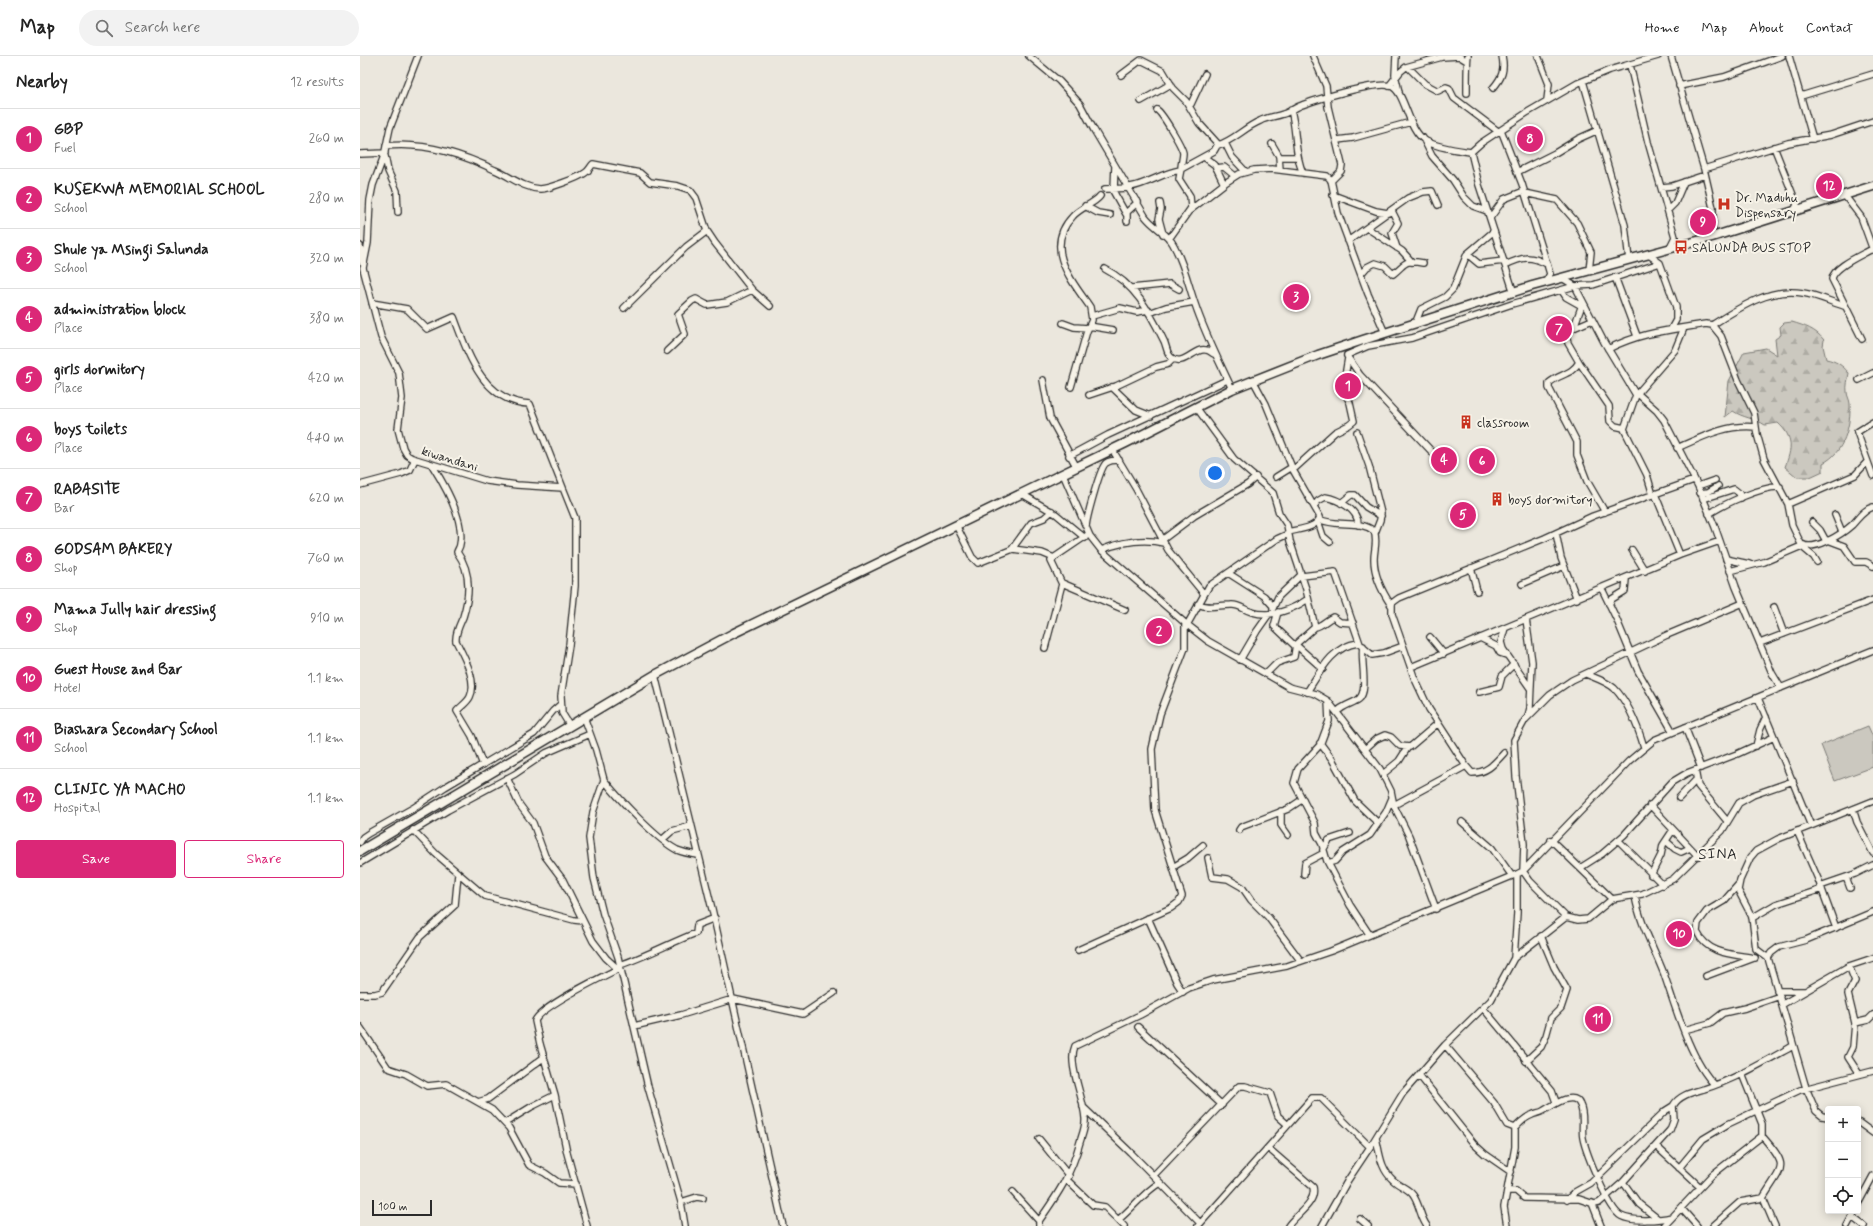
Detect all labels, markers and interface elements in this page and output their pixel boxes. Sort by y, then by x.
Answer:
search box [79,10,359,46]
text: Map [20,15,55,40]
icon: search [93,17,115,39]
text: Search here [125,18,200,38]
text: Home [1645,19,1679,37]
text: Map [1701,19,1727,37]
text: About [1749,19,1784,37]
text: Contact [1806,19,1853,37]
text: Nearby [16,71,68,93]
text: 12 results [290,74,344,91]
text: GBP [54,120,83,140]
pin: 8 [1517,124,1543,154]
text: 1 [26,130,32,147]
text: 260 m [309,130,344,147]
text: Fuel [54,140,76,157]
pin: 12 [1816,171,1842,201]
text: KUSEKWA MEMORIAL SCHOOL [54,180,265,200]
text: 2 [26,190,32,207]
text: 280 m [309,190,344,207]
place label: Dr. Maduhu Dispensary [1735,190,1798,222]
hospital icon: Dr. Maduhu Dispensary [1716,196,1732,212]
text: School [54,200,88,217]
pin: 9 [1690,207,1716,237]
bus stop icon: SALUNDA BUS STOP [1673,239,1689,255]
text: Shule ya Msingi Salunda [54,240,209,260]
place label: SALUNDA BUS STOP [1692,240,1811,257]
text: 3 [26,250,32,267]
text: 320 m [310,250,344,267]
text: School [54,260,88,277]
pin: 3 [1283,282,1309,312]
text: administration block [54,300,186,320]
text: 4 [25,310,33,327]
text: 380 m [309,310,344,327]
pin: 7 [1546,314,1572,344]
text: Place [54,320,83,337]
text: girls dormitory [54,360,145,380]
text: 5 [25,370,33,387]
text: 420 m [308,370,344,387]
pin: 1 [1335,371,1361,401]
text: Place [54,380,83,397]
building icon: classroom [1458,414,1474,430]
place label: classroom [1477,415,1529,432]
text: boys toilets [54,420,127,440]
text: 6 [26,430,32,447]
text: 440 m [307,430,344,447]
text: Place [54,440,83,457]
street label: kiwandani [419,443,480,476]
pin: 4 [1431,445,1457,475]
pin: 6 [1469,446,1495,476]
your location [1205,463,1225,483]
text: RABASITE [54,480,120,500]
text: 7 [25,490,33,507]
text: 620 m [309,490,344,507]
building icon: boys dormitory [1489,491,1505,507]
place label: boys dormitory [1508,492,1593,509]
text: Bar [54,500,74,517]
pin: 5 [1450,500,1476,530]
text: GODSAM BAKERY [54,540,172,560]
text: 8 [25,550,33,567]
text: 760 m [307,550,344,567]
text: Shop [54,560,78,577]
text: Mama Jully hair dressing [54,600,216,620]
text: 9 [26,610,32,627]
text: 910 m [310,610,344,627]
pin: 2 [1146,616,1172,646]
text: Shop [54,620,78,637]
text: Guest House and Bar [54,660,182,680]
text: 10 [22,670,36,687]
text: 1.1 km [307,670,344,687]
text: Hotel [54,680,80,697]
text: Biashara Secondary School [54,720,218,740]
text: 11 [23,730,35,747]
text: 1.1 km [307,730,344,747]
text: School [54,740,88,757]
text: CLINIC YA MACHO [54,780,186,800]
text: 12 [23,790,35,807]
text: 1.1 km [307,790,344,807]
text: Hospital [54,800,100,817]
button: Save [16,840,176,878]
button: Share [184,840,344,878]
district label: SINA [1698,845,1738,865]
pin: 10 [1666,919,1692,949]
pin: 11 [1585,1004,1611,1034]
map controls [1825,1106,1861,1214]
button: + [1825,1106,1861,1142]
button: − [1825,1142,1861,1178]
button: locate [1825,1178,1861,1214]
scale bar [372,1198,432,1217]
text: 100 m [378,1200,408,1214]

